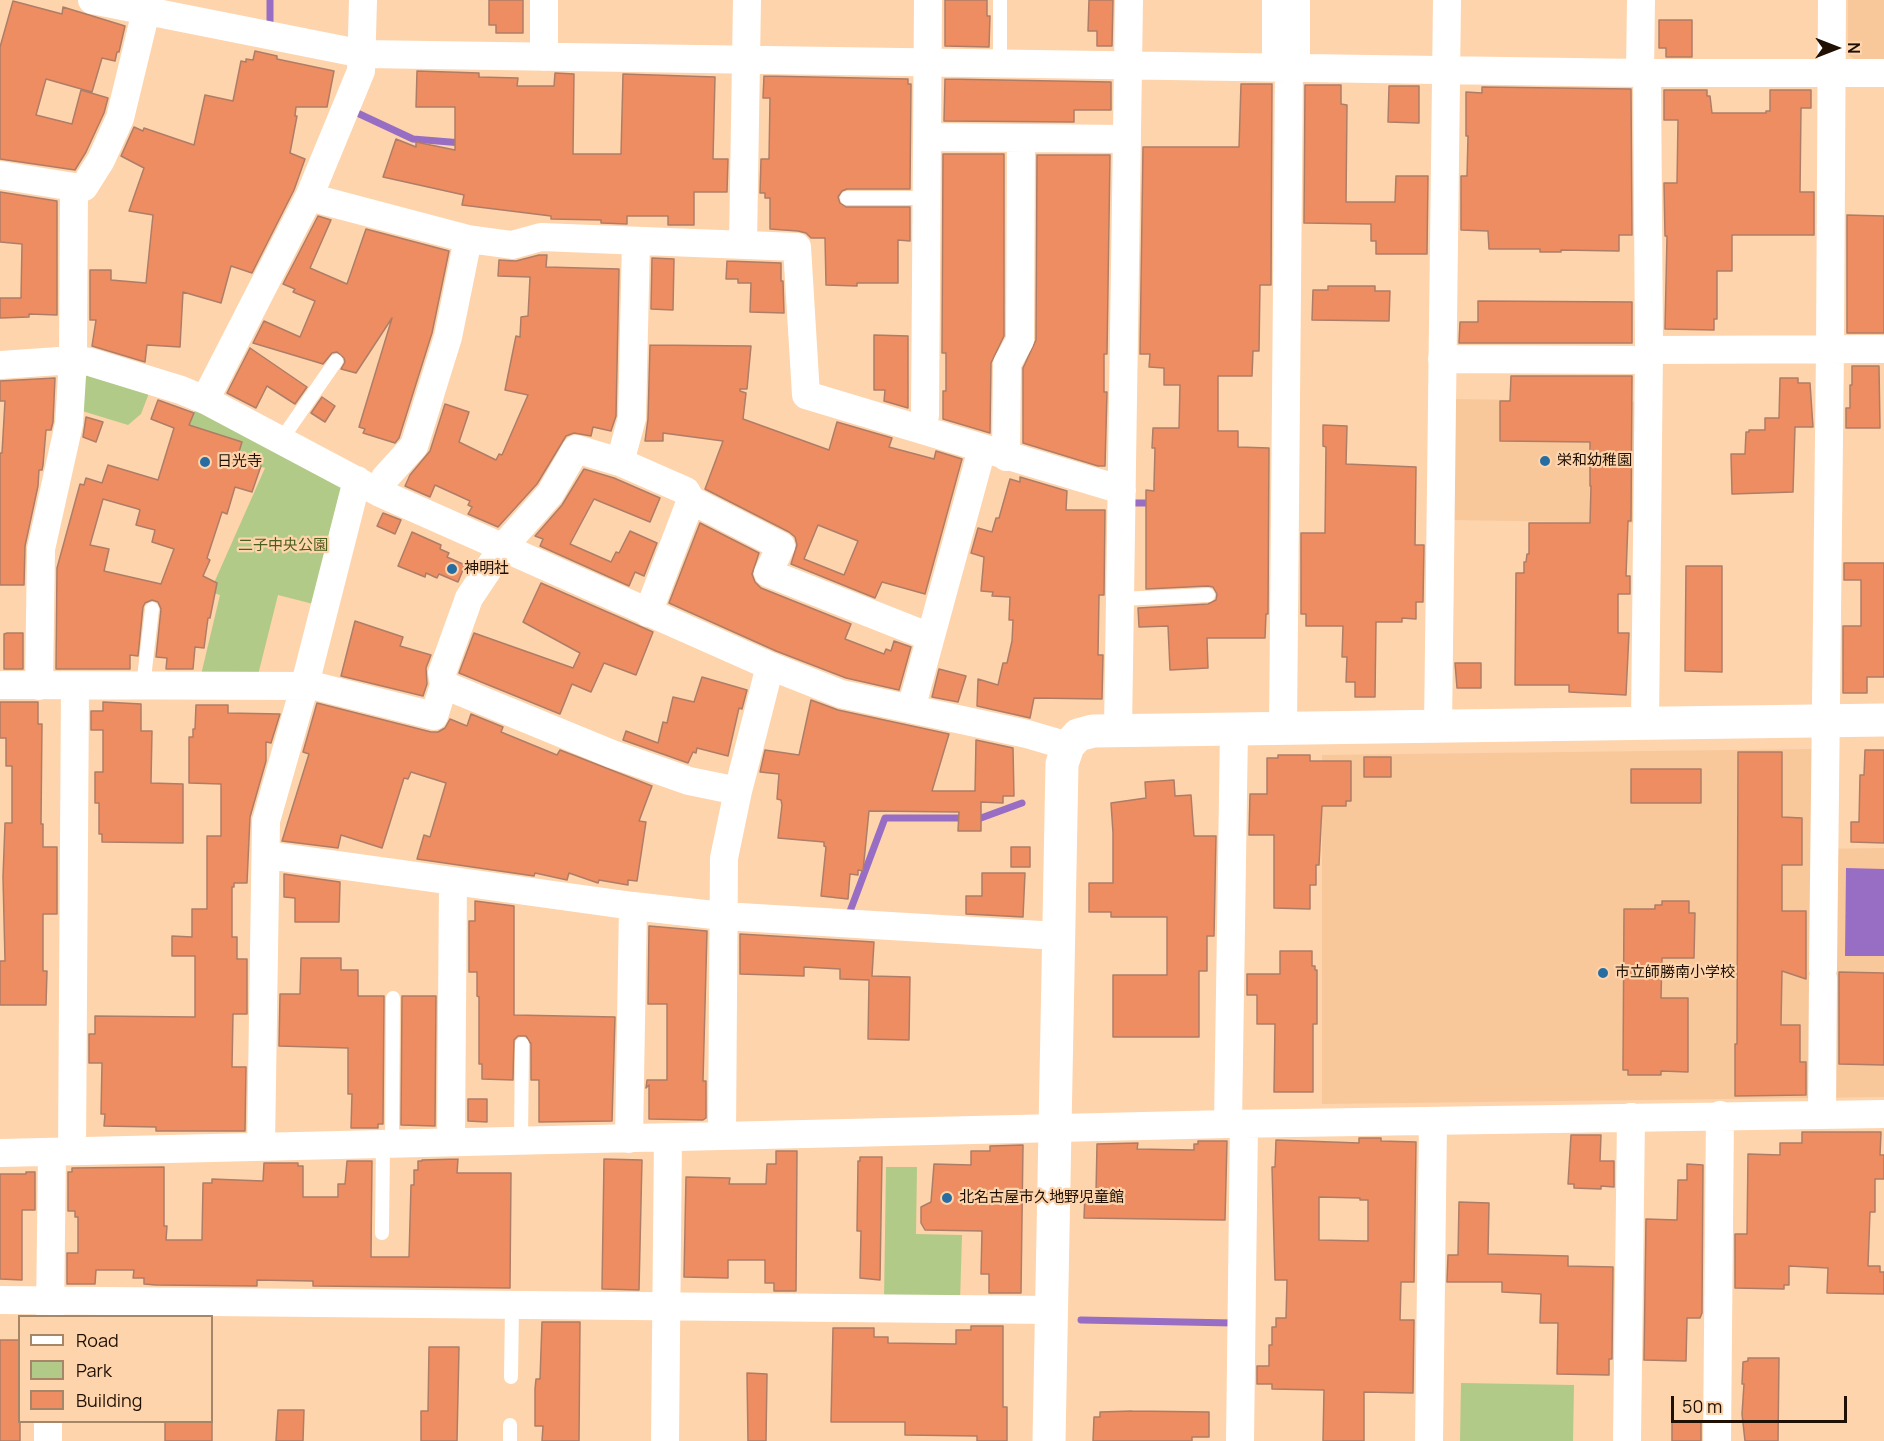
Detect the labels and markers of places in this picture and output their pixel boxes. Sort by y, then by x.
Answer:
place label: 栄和幼稚園 [1557,452,1632,470]
place label: 日光寺 [217,453,262,471]
marker: 栄和幼稚園 [1538,454,1552,468]
marker: 日光寺 [198,455,212,469]
place label: 神明社 [464,560,509,578]
marker: 神明社 [445,562,459,576]
place label: 市立師勝南小学校 [1615,964,1735,982]
marker: 市立師勝南小学校 [1596,966,1610,980]
place label: 北名古屋市久地野児童館 [959,1189,1124,1207]
marker: 北名古屋市久地野児童館 [940,1191,954,1205]

